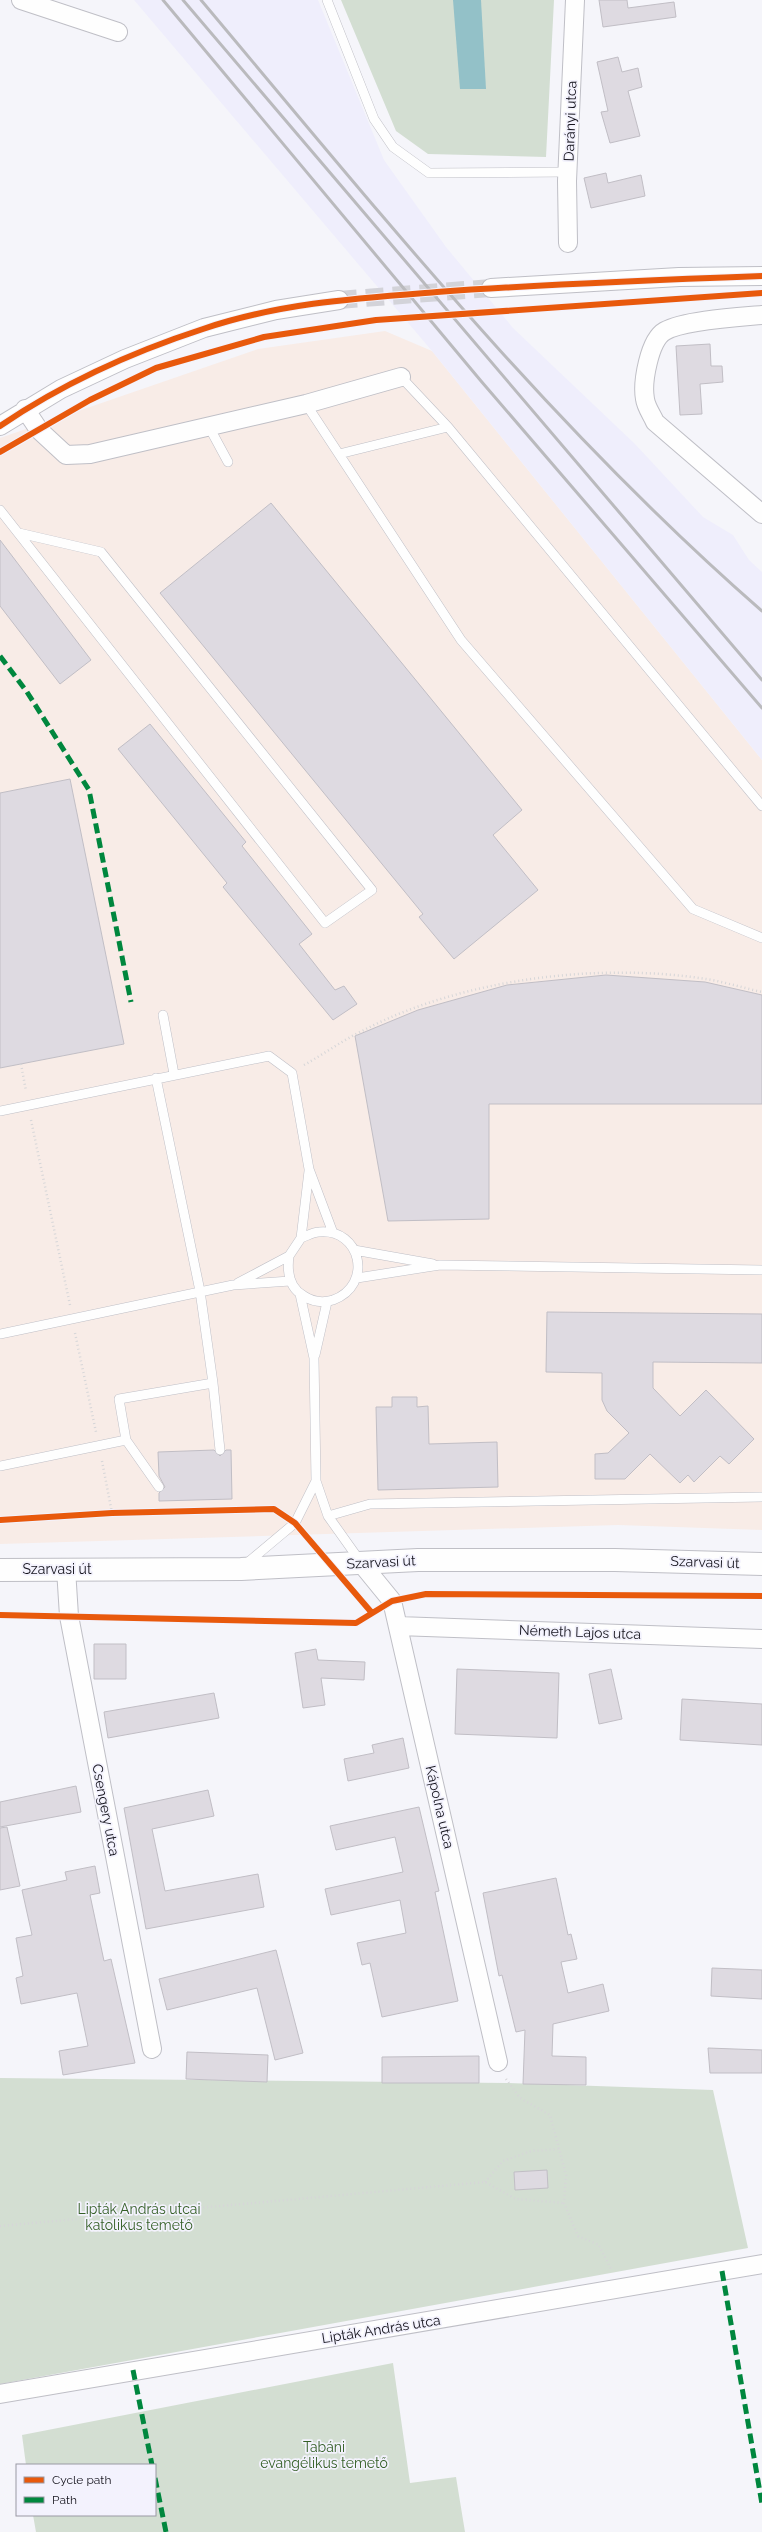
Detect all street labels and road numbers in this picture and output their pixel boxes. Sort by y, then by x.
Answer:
street label: Darányi utca [561,80,579,162]
street label: Szarvasi út [346,1552,416,1572]
street label: Szarvasi út [670,1553,740,1571]
street label: Szarvasi út [22,1561,92,1577]
street label: Németh Lajos utca [519,1622,641,1642]
street label: Csengery utca [89,1763,123,1857]
street label: Kápolna utca [423,1764,457,1850]
street label: Lipták András utca [320,2312,442,2346]

